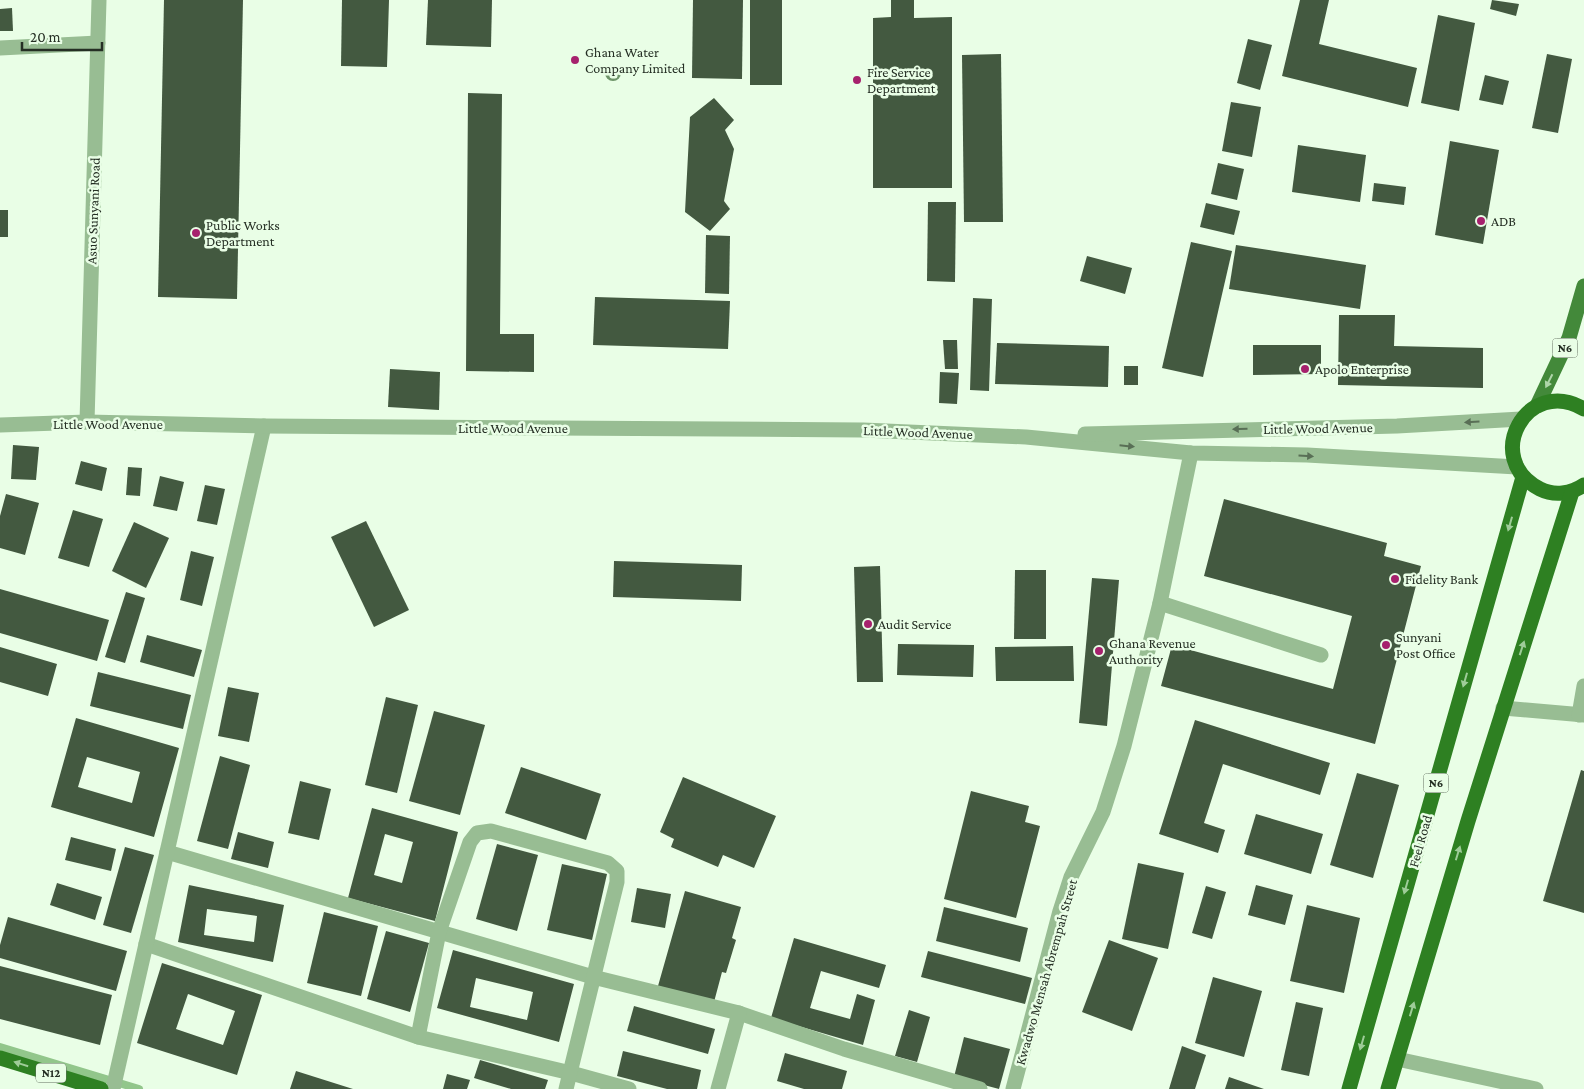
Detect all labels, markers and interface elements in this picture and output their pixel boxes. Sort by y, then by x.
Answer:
scale bar [22,20,102,52]
text: 20 m [30,29,61,45]
place label: Ghana Water Company Limited [585,44,686,76]
marker: Ghana Water Company Limited [569,54,581,66]
place label: Fire Service Department [867,64,936,96]
marker: Fire Service Department [851,74,863,86]
street label: Asuo Sunyani Road [83,157,103,265]
place label: ADB [1491,213,1516,229]
marker: ADB [1475,215,1487,227]
place label: Public Works Department [206,217,280,249]
marker: Public Works Department [190,227,202,239]
road number: N6 [1552,338,1578,358]
place label: Apolo Enterprise [1315,361,1409,377]
marker: Apolo Enterprise [1299,363,1311,375]
one-way arrow [1545,374,1553,388]
street label: Little Wood Avenue [53,416,163,432]
one-way arrow [1464,418,1480,426]
street label: Little Wood Avenue [1263,419,1373,437]
street label: Little Wood Avenue [458,420,568,436]
street label: Little Wood Avenue [863,422,973,442]
one-way arrow [1232,425,1248,433]
one-way arrow [1119,443,1135,451]
one-way arrow [1299,452,1315,460]
one-way arrow [1505,517,1513,532]
place label: Fidelity Bank [1405,571,1479,587]
marker: Fidelity Bank [1389,573,1401,585]
place label: Audit Service [878,616,951,632]
marker: Audit Service [862,618,874,630]
place label: Sunyani Post Office [1396,629,1455,661]
place label: Ghana Revenue Authority [1109,635,1196,667]
marker: Sunyani Post Office [1380,639,1392,651]
one-way arrow [1519,640,1527,655]
marker: Ghana Revenue Authority [1093,645,1105,657]
one-way arrow [1461,673,1469,688]
road number: N6 [1424,774,1448,792]
street label: Feel Road [1405,812,1435,869]
one-way arrow [1455,845,1463,860]
street label: Kwadwo Mensah Abrempah Street [1012,877,1080,1067]
one-way arrow [1402,880,1410,895]
one-way arrow [1409,1001,1417,1016]
one-way arrow [1357,1036,1365,1051]
one-way arrow [14,1060,29,1068]
road number: N12 [36,1064,66,1082]

